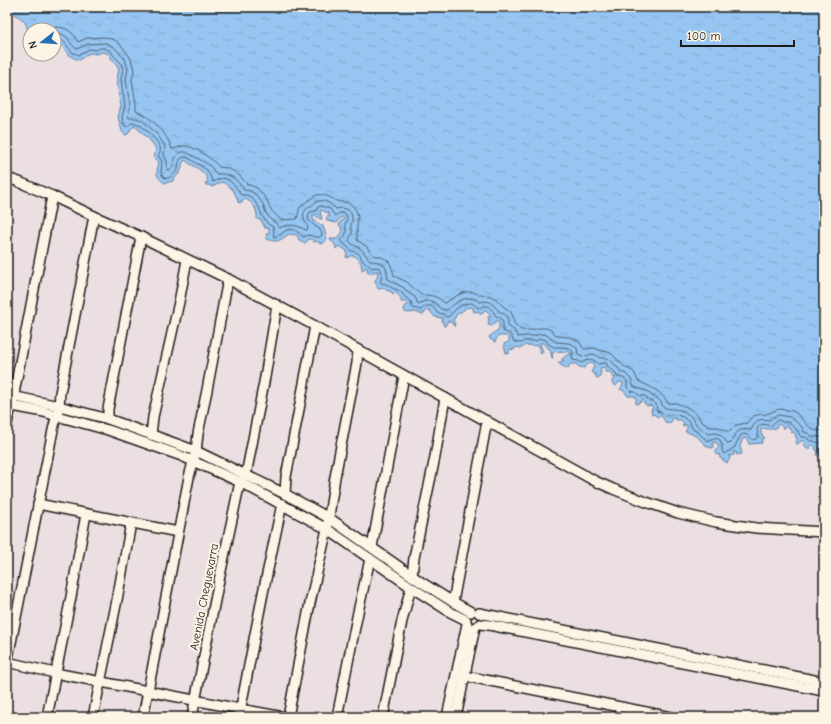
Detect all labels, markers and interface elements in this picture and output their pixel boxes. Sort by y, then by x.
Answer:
north arrow [22,22,62,62]
scale bar [681,22,794,48]
text: 100 m [687,29,720,43]
text: N [26,39,40,50]
street label: Avenida Cheguevarra [187,542,221,652]

